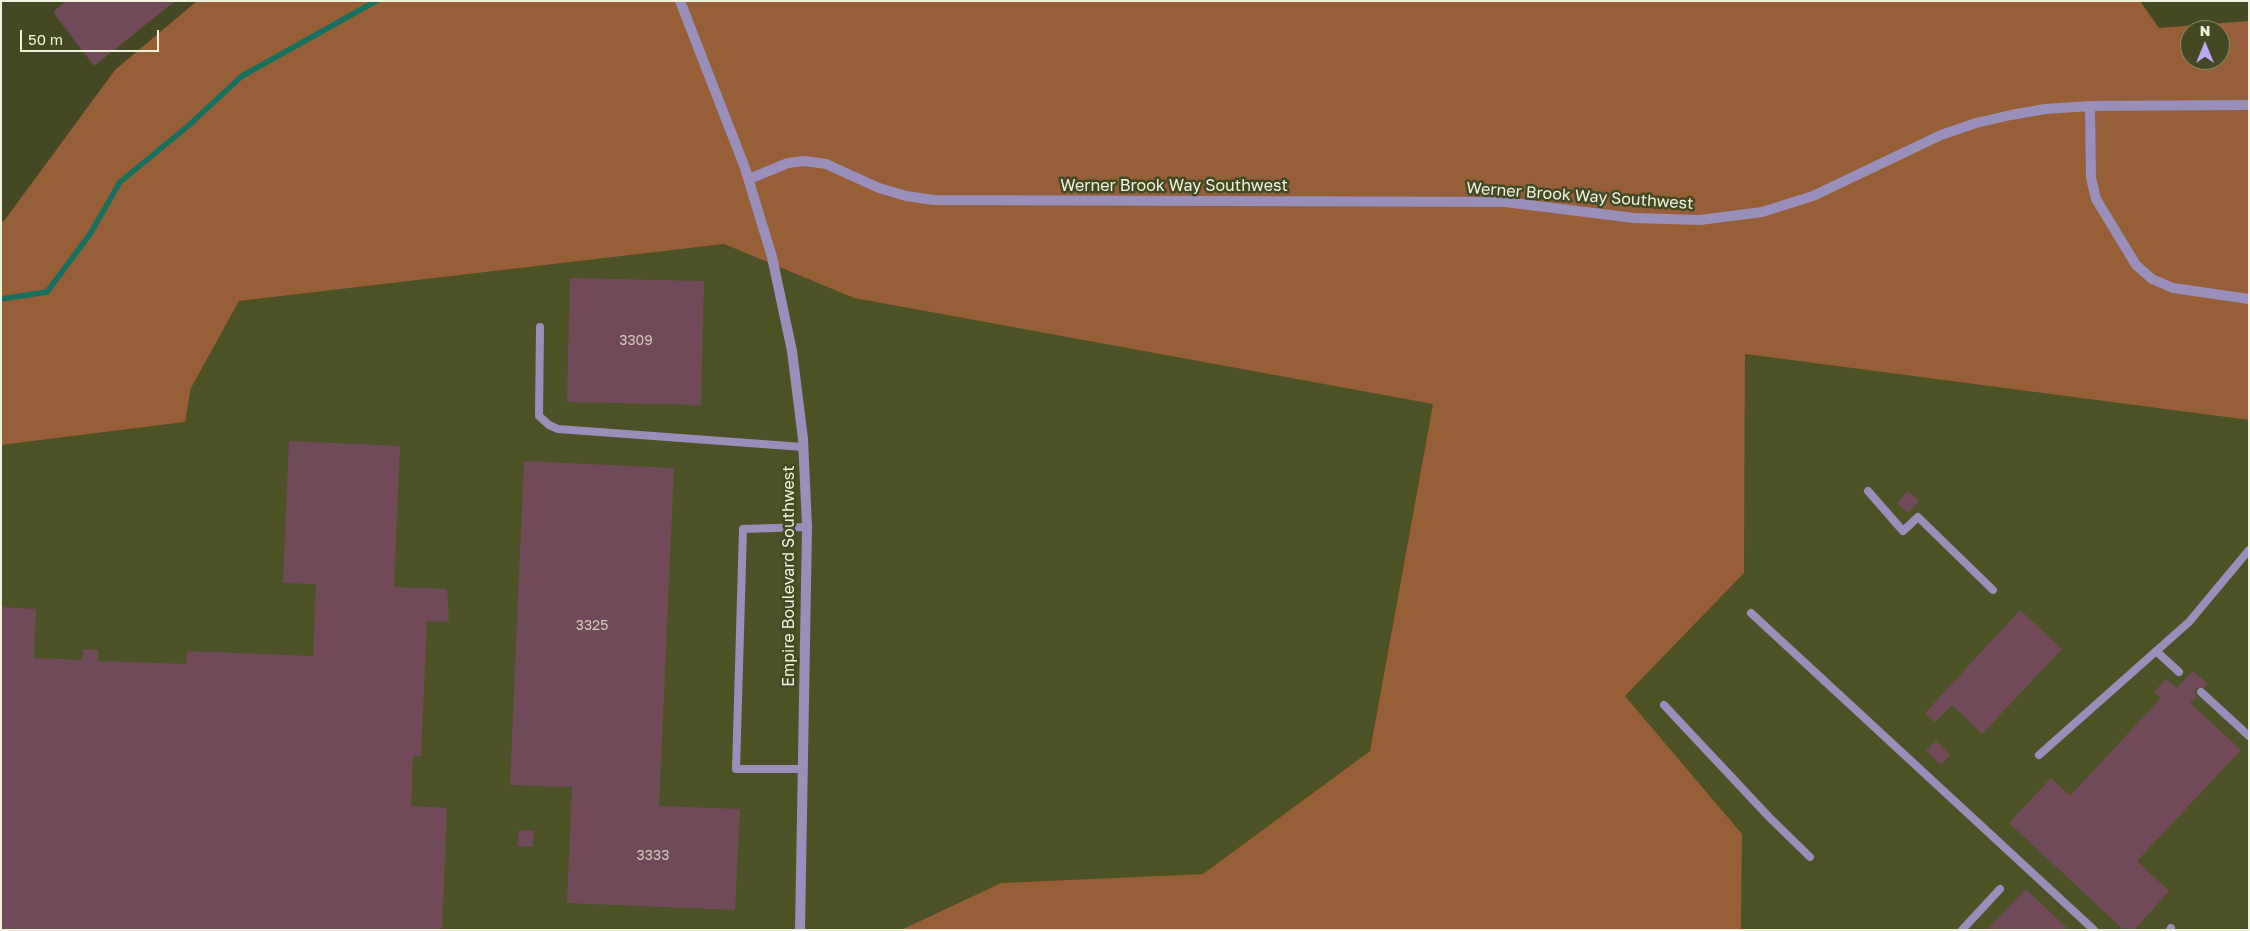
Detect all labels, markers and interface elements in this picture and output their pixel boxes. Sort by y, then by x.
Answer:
scale bar [22,20,161,52]
north arrow [2180,20,2230,70]
text: N [2200,22,2210,39]
text: 50 m [28,30,63,48]
street label: Werner Brook Way Southwest [1060,176,1288,196]
street label: Werner Brook Way Southwest [1466,178,1694,214]
house number: 3309 [619,333,653,349]
street label: Empire Boulevard Southwest [779,465,799,687]
house number: 3325 [576,618,608,634]
house number: 3333 [637,848,669,864]

